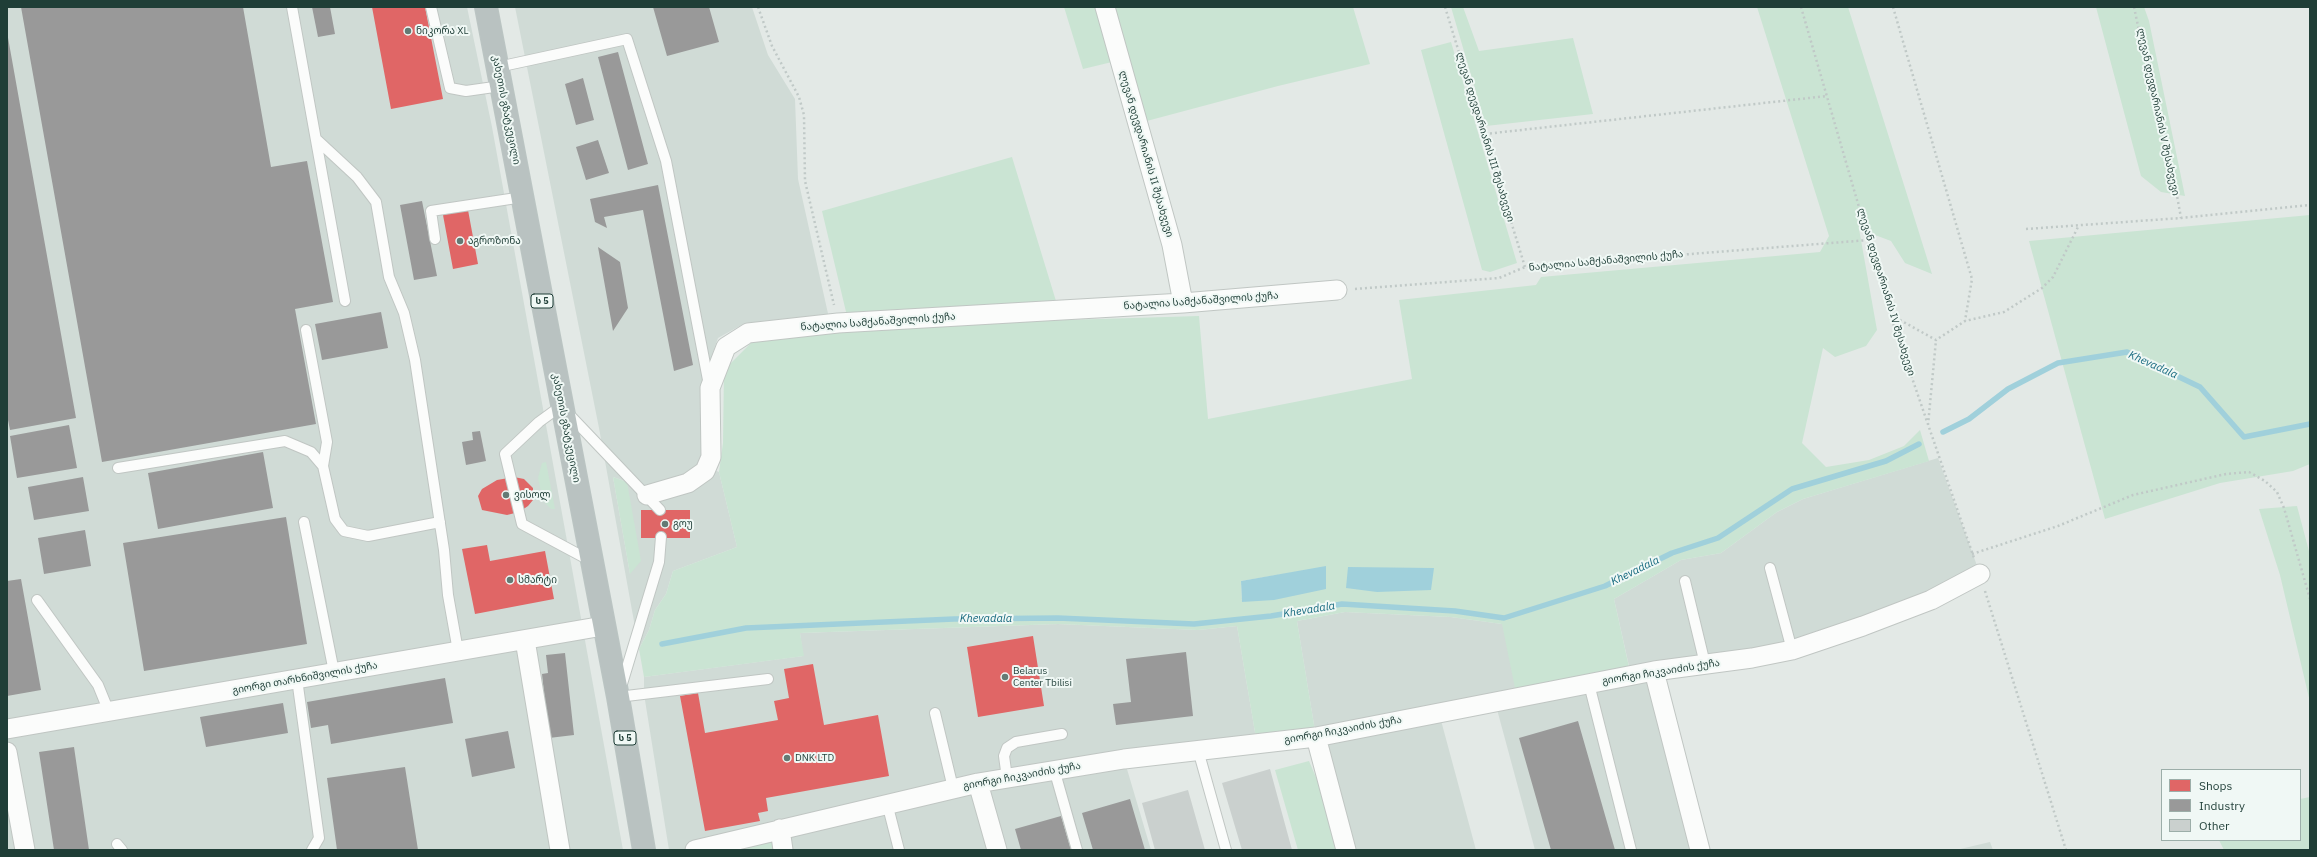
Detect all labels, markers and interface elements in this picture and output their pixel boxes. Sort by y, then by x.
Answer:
place label: ნიკორა XL [416,25,468,37]
marker: ნიკორა XL [403,26,413,36]
street label: ლევან დევდარიანის V შესახვევი [2134,27,2182,197]
street label: ლევან დევდარიანის III შესახვევი [1453,51,1517,223]
street label: კახეთის გზატკეცილი [489,54,523,166]
street label: ლევან დევდარიანის II შესახვევი [1116,69,1176,239]
street label: ლევან დევდარიანის IV შესახვევი [1855,207,1917,377]
place label: აგროზონა [468,235,521,247]
marker: აგროზონა [455,236,465,246]
street label: ნატალია სამქანაშვილის ქუჩა [1528,248,1684,274]
street label: ნატალია სამქანაშვილის ქუჩა [1123,290,1279,312]
road number: ს 5 [531,294,553,308]
street label: ნატალია სამქანაშვილის ქუჩა [800,311,956,333]
water label: Khevadala [2126,348,2180,382]
street label: კახეთის გზატკეცილი [549,372,583,484]
place label: ვისოლ [514,489,550,501]
marker: ვისოლ [501,490,511,500]
place label: გოუ [673,518,693,530]
marker: გოუ [660,519,670,529]
water label: Khevadala [1609,554,1661,588]
place label: სმარტი [518,574,557,586]
marker: სმარტი [505,575,515,585]
water label: Khevadala [1282,599,1336,621]
water label: Khevadala [960,612,1012,626]
street label: გიორგი ჩიკვაიძის ქუჩა [1601,657,1721,687]
street label: გიორგი თარხნიშვილის ქუჩა [231,659,379,697]
place label: Belarus Center Tbilisi [1013,665,1072,688]
marker: Belarus Center Tbilisi [1000,672,1010,682]
street label: გიორგი ჩიკვაიძის ქუჩა [1283,714,1403,746]
road number: ს 5 [614,731,636,745]
place label: DNK LTD [795,752,834,764]
marker: DNK LTD [782,753,792,763]
street label: გიორგი ჩიკვაიძის ქუჩა [962,760,1082,792]
legend [2161,769,2301,841]
text: Shops [2199,778,2232,793]
text: Industry [2199,798,2245,813]
text: Other [2199,818,2230,833]

